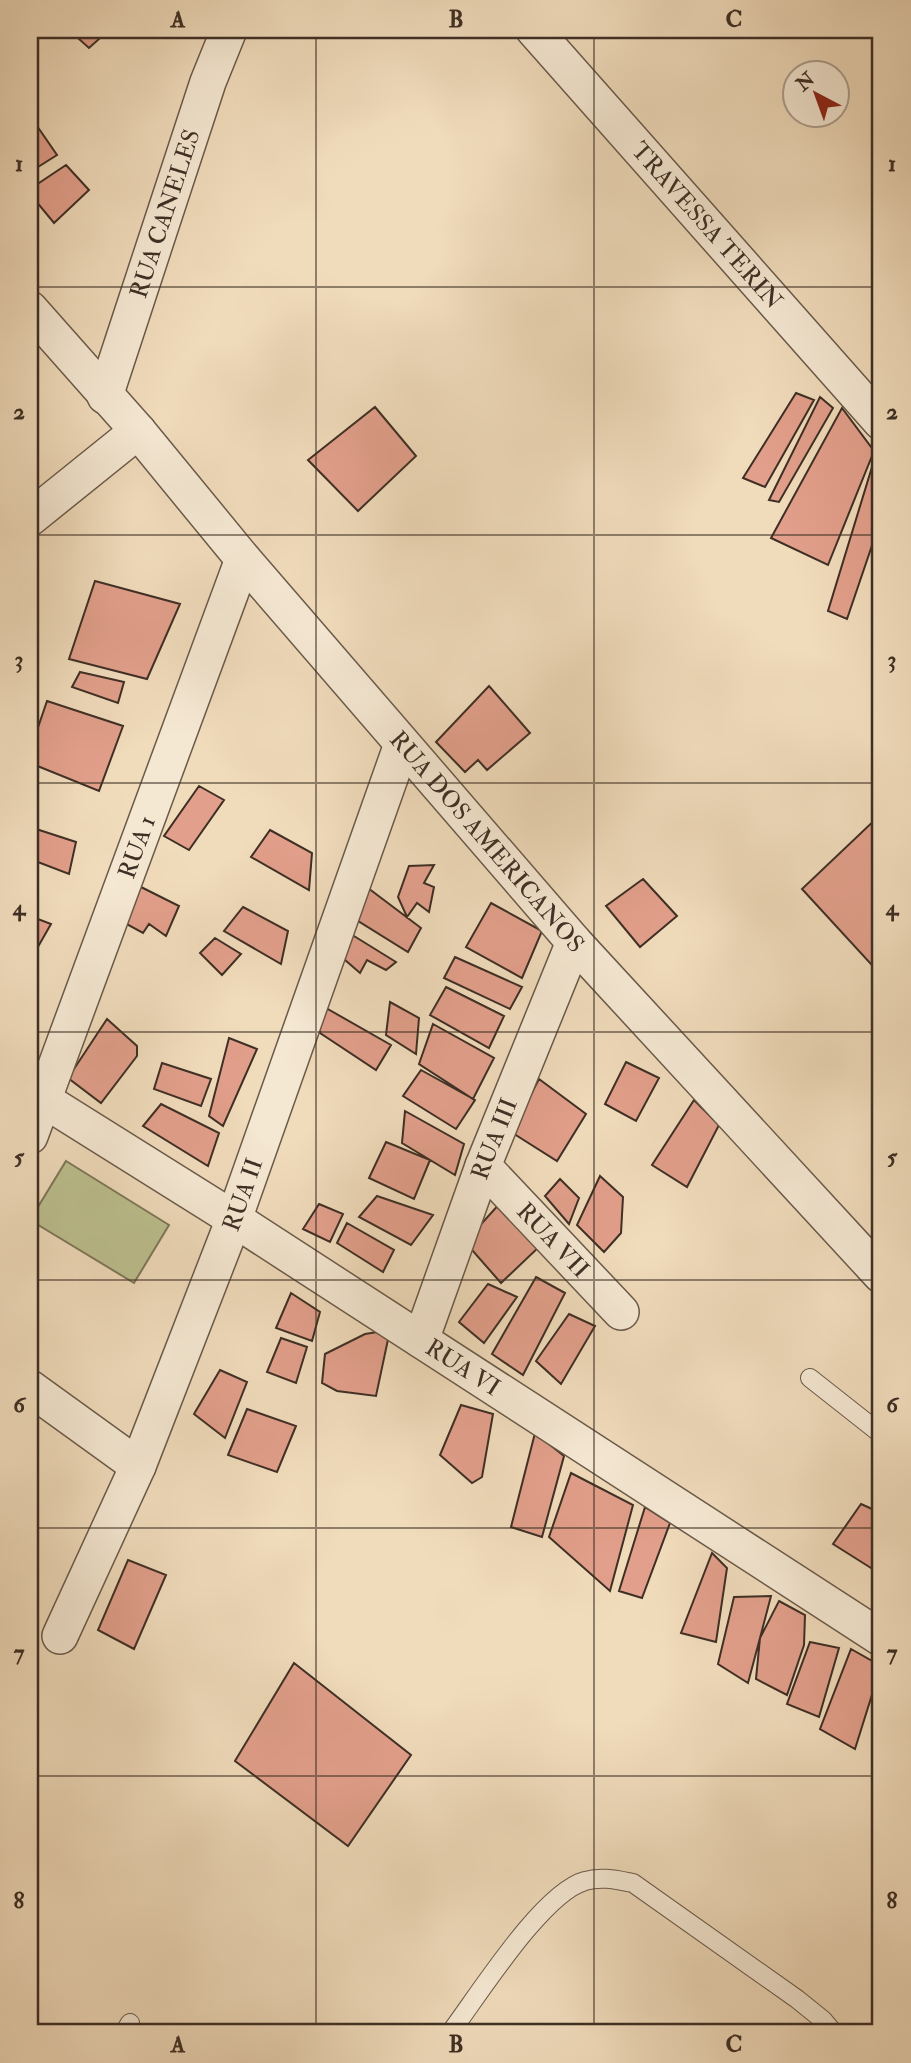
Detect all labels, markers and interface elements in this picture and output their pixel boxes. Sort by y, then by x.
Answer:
text: A [170,5,186,34]
text: B [448,5,464,34]
text: C [726,5,742,34]
north arrow [782,60,852,130]
text: N [790,67,821,97]
street label: RUA CANELES [123,125,207,302]
street label: TRAVESSA TERIN [625,135,790,316]
text: 1 [15,149,23,178]
text: 1 [888,149,896,178]
text: 2 [13,397,25,426]
text: 2 [886,397,898,426]
text: 3 [15,645,23,674]
text: 3 [888,645,896,674]
street label: RUA DOS AMERICANOS [383,724,591,959]
street label: RUA 1 [111,811,162,883]
text: 4 [12,893,27,922]
text: 4 [885,893,900,922]
street label: RUA III [464,1093,524,1184]
text: 5 [14,1142,25,1171]
text: 5 [887,1142,898,1171]
street label: RUA II [215,1154,270,1236]
street label: RUA VII [510,1196,596,1284]
street label: RUA VI [420,1332,506,1403]
text: 6 [13,1390,27,1419]
text: 6 [886,1390,900,1419]
text: 7 [14,1638,25,1667]
text: 7 [887,1638,898,1667]
text: 8 [14,1886,25,1915]
text: 8 [887,1886,898,1915]
text: A [170,2030,186,2059]
text: B [448,2030,464,2059]
text: C [726,2030,742,2059]

